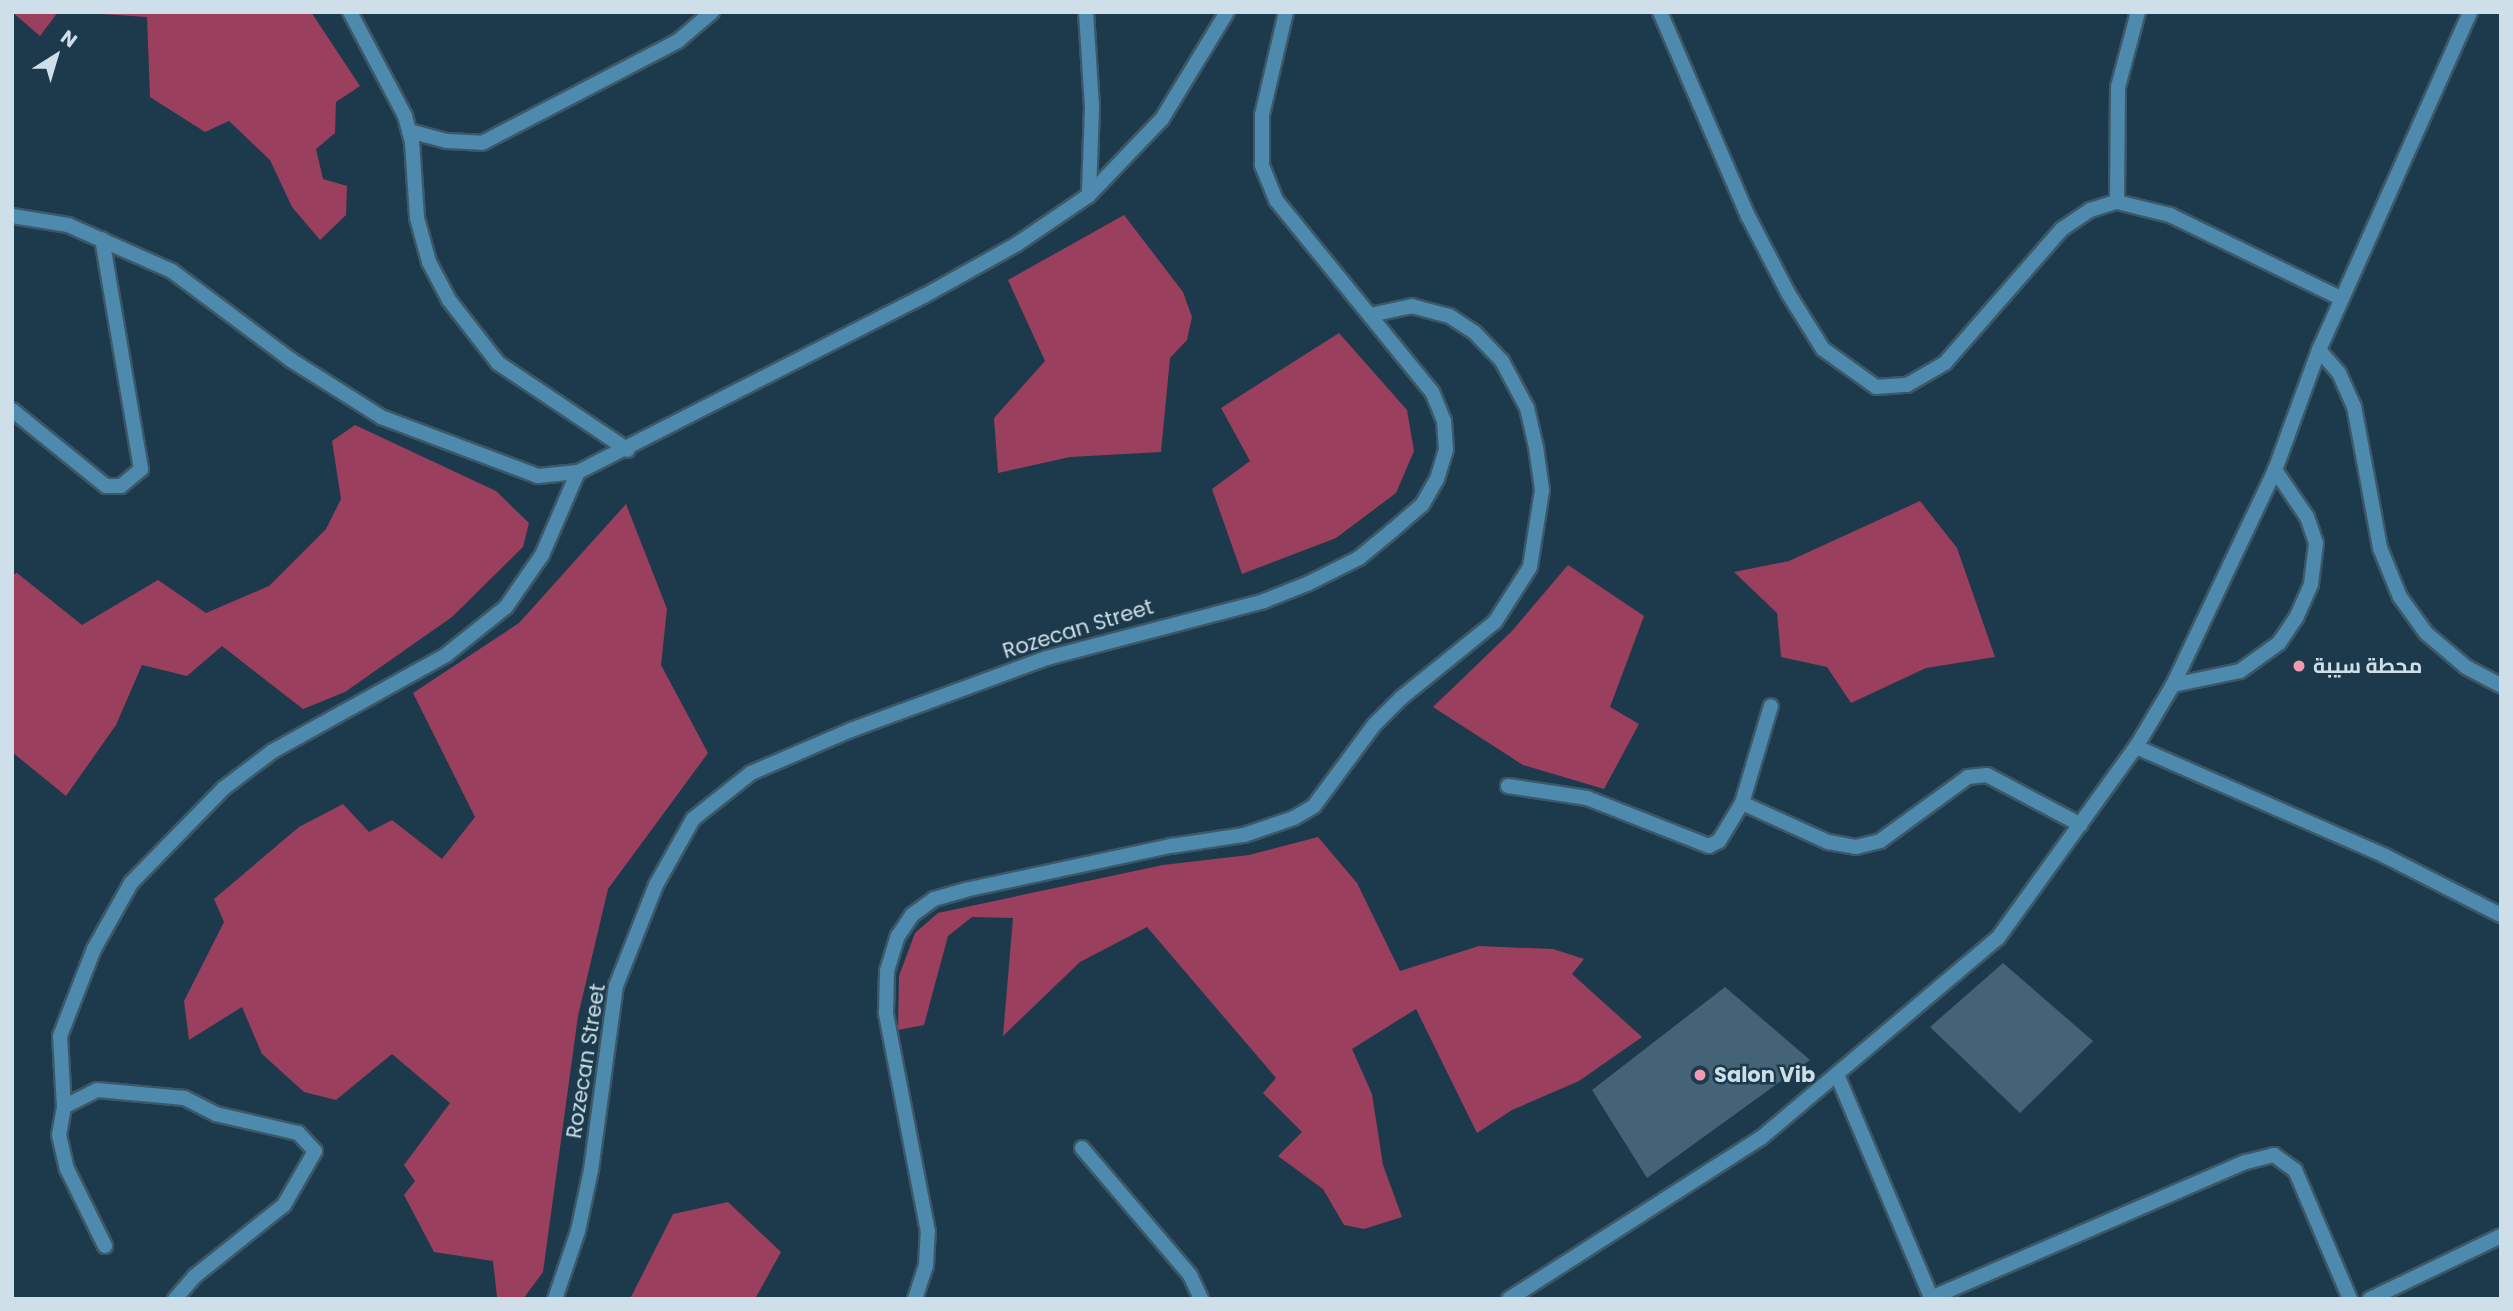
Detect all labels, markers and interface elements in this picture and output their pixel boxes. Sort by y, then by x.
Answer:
north arrow [21,21,91,91]
text: N [55,24,83,54]
street label: Rozecan Street [1000,594,1156,664]
place label: محطة سيبة [2313,653,2422,679]
marker: محطة سيبة [2291,658,2307,674]
street label: Rozecan Street [561,982,611,1140]
place label: Salon Vib [1714,1062,1815,1088]
marker: Salon Vib [1692,1067,1708,1083]

